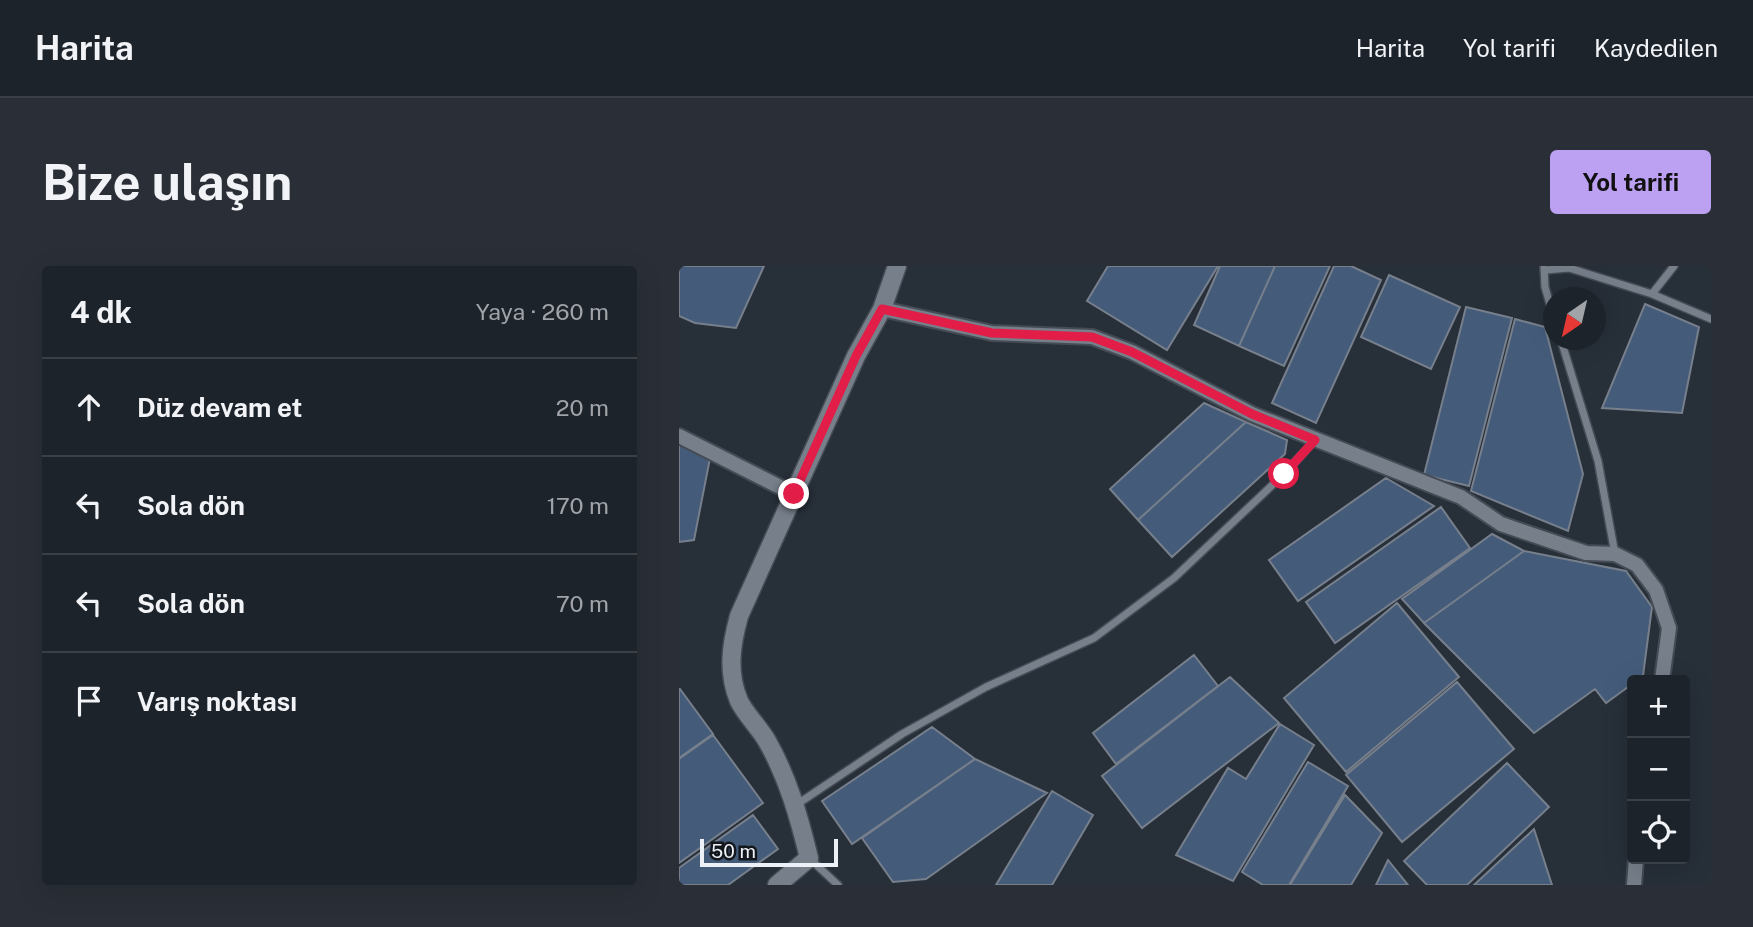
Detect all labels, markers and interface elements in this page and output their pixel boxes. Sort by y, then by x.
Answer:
text: Harita [35,29,134,67]
text: Harita [1356,34,1425,62]
text: Yol tarifi [1463,34,1556,62]
text: Kaydedilen [1594,34,1718,62]
button: Yol tarifi [1550,150,1711,214]
text: Bize ulaşın [42,153,292,211]
north arrow [1543,287,1606,350]
text: 4 dk [70,294,132,330]
text: Yaya · 260 m [476,298,609,325]
icon: ahead [70,388,108,426]
text: Düz devam et [137,392,302,423]
text: 20 m [556,394,609,421]
route start [1268,458,1299,489]
route end [778,478,809,509]
icon: left [70,486,108,524]
text: Sola dön [137,490,245,521]
text: 170 m [547,492,609,519]
icon: left [70,584,108,622]
text: Sola dön [137,588,245,619]
text: 70 m [556,590,609,617]
map controls [1627,675,1690,864]
button: + [1627,675,1690,738]
icon: arrive [70,682,108,720]
text: Varış noktası [137,686,297,717]
button: − [1627,738,1690,801]
button: locate [1627,801,1690,864]
scale bar [700,836,838,868]
text: 50 m [711,840,756,862]

